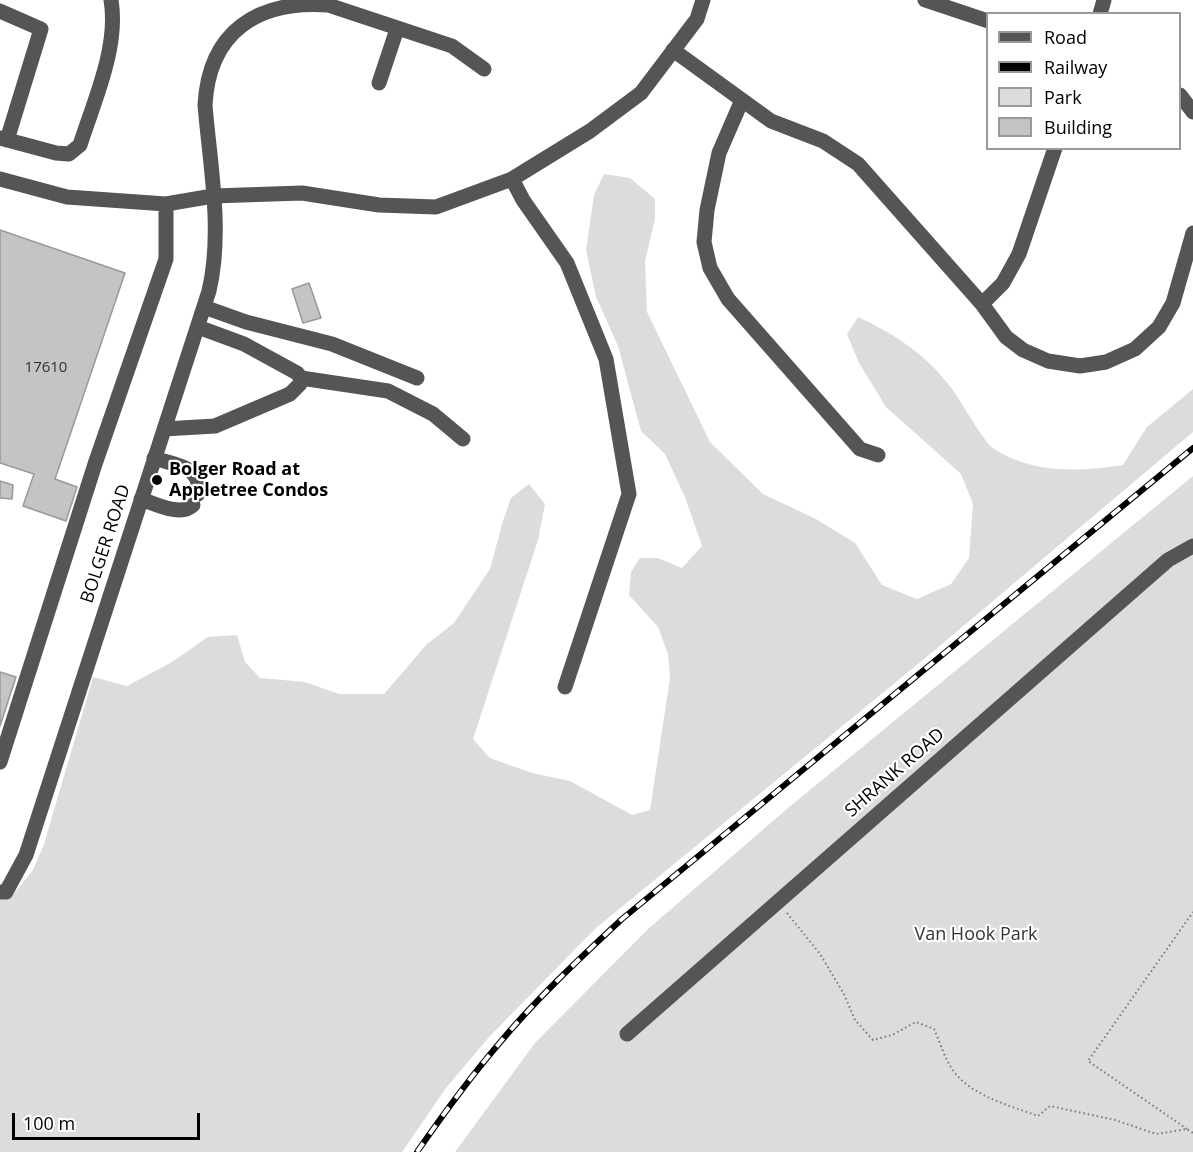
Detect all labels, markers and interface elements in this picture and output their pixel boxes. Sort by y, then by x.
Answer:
legend [986,12,1181,150]
text: Road [1044,25,1087,49]
text: Railway [1044,55,1107,79]
text: Park [1044,85,1082,109]
text: Building [1044,115,1112,139]
house number: 17610 [25,359,67,377]
place label: Bolger Road at Appletree Condos [169,459,328,502]
marker: Bolger Road at Appletree Condos [150,473,164,487]
street label: BOLGER ROAD [77,482,135,606]
street label: SHRANK ROAD [841,724,949,822]
park label: Van Hook Park [914,924,1038,946]
scale bar [15,1101,202,1139]
text: 100 m [23,1111,75,1135]

